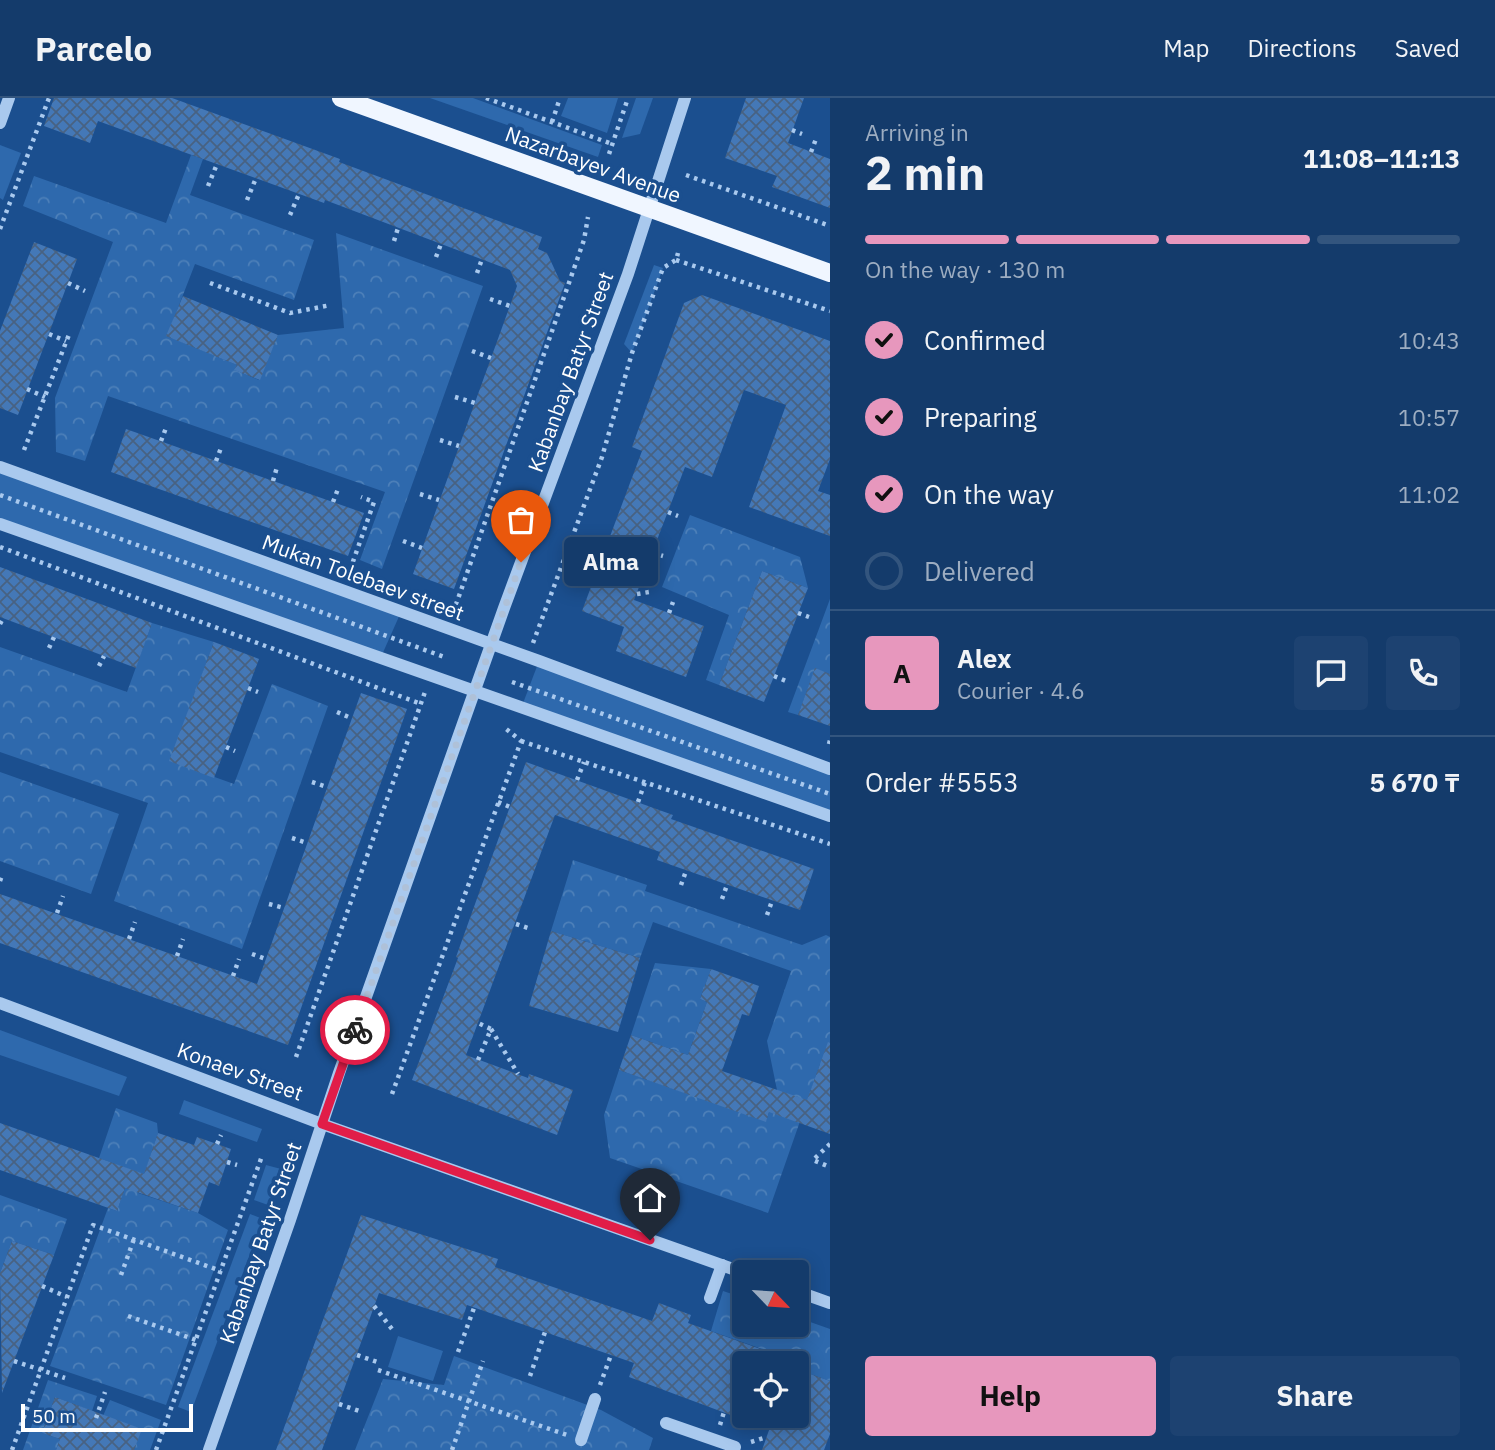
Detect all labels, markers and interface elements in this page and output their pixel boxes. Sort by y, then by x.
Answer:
text: Parcelo [35,27,152,70]
text: Map [1163,32,1209,64]
text: Directions [1247,32,1357,64]
text: Saved [1395,32,1460,64]
text: Arriving in [865,117,969,147]
street label: Nazarbayev Avenue [502,119,685,209]
text: 11:08–11:13 [1303,141,1460,175]
text: 2 min [865,143,985,203]
text: On the way · 130 m [865,254,1065,284]
street label: Kabanbay Batyr Street [521,268,619,476]
icon: check [865,321,903,359]
text: Confirmed [924,323,1046,357]
text: 10:43 [1398,325,1460,355]
icon: check [865,398,903,436]
text: Preparing [924,400,1037,434]
text: 10:57 [1398,402,1460,432]
icon: check [865,475,903,513]
text: On the way [924,477,1054,511]
text: 11:02 [1398,479,1460,509]
pin [491,490,551,562]
icon: bag [502,501,540,539]
street label: Mukan Tolebaev street [258,527,468,627]
callout: Alma [563,538,658,587]
text: Alma [583,546,639,576]
text: Delivered [924,554,1035,588]
button: chat [1294,636,1368,710]
button: phone [1386,636,1460,710]
text: Alex [957,641,1011,675]
text: A [893,656,911,690]
text: Courier · 4.6 [957,675,1085,705]
text: Order #5553 [865,765,1019,799]
text: 5 670 ₸ [1370,765,1460,799]
courier [320,995,390,1065]
icon: bike [336,1011,374,1049]
street label: Konaev Street [174,1035,307,1107]
street label: Kabanbay Batyr Street [212,1138,308,1347]
pin [620,1168,680,1240]
icon: home [631,1179,669,1217]
north arrow [732,1260,808,1337]
map controls [732,1260,809,1428]
button: locate [732,1351,809,1428]
button: Help [865,1356,1156,1436]
button: Share [1170,1356,1460,1436]
scale bar [21,1401,192,1433]
text: 50 m [32,1404,76,1428]

